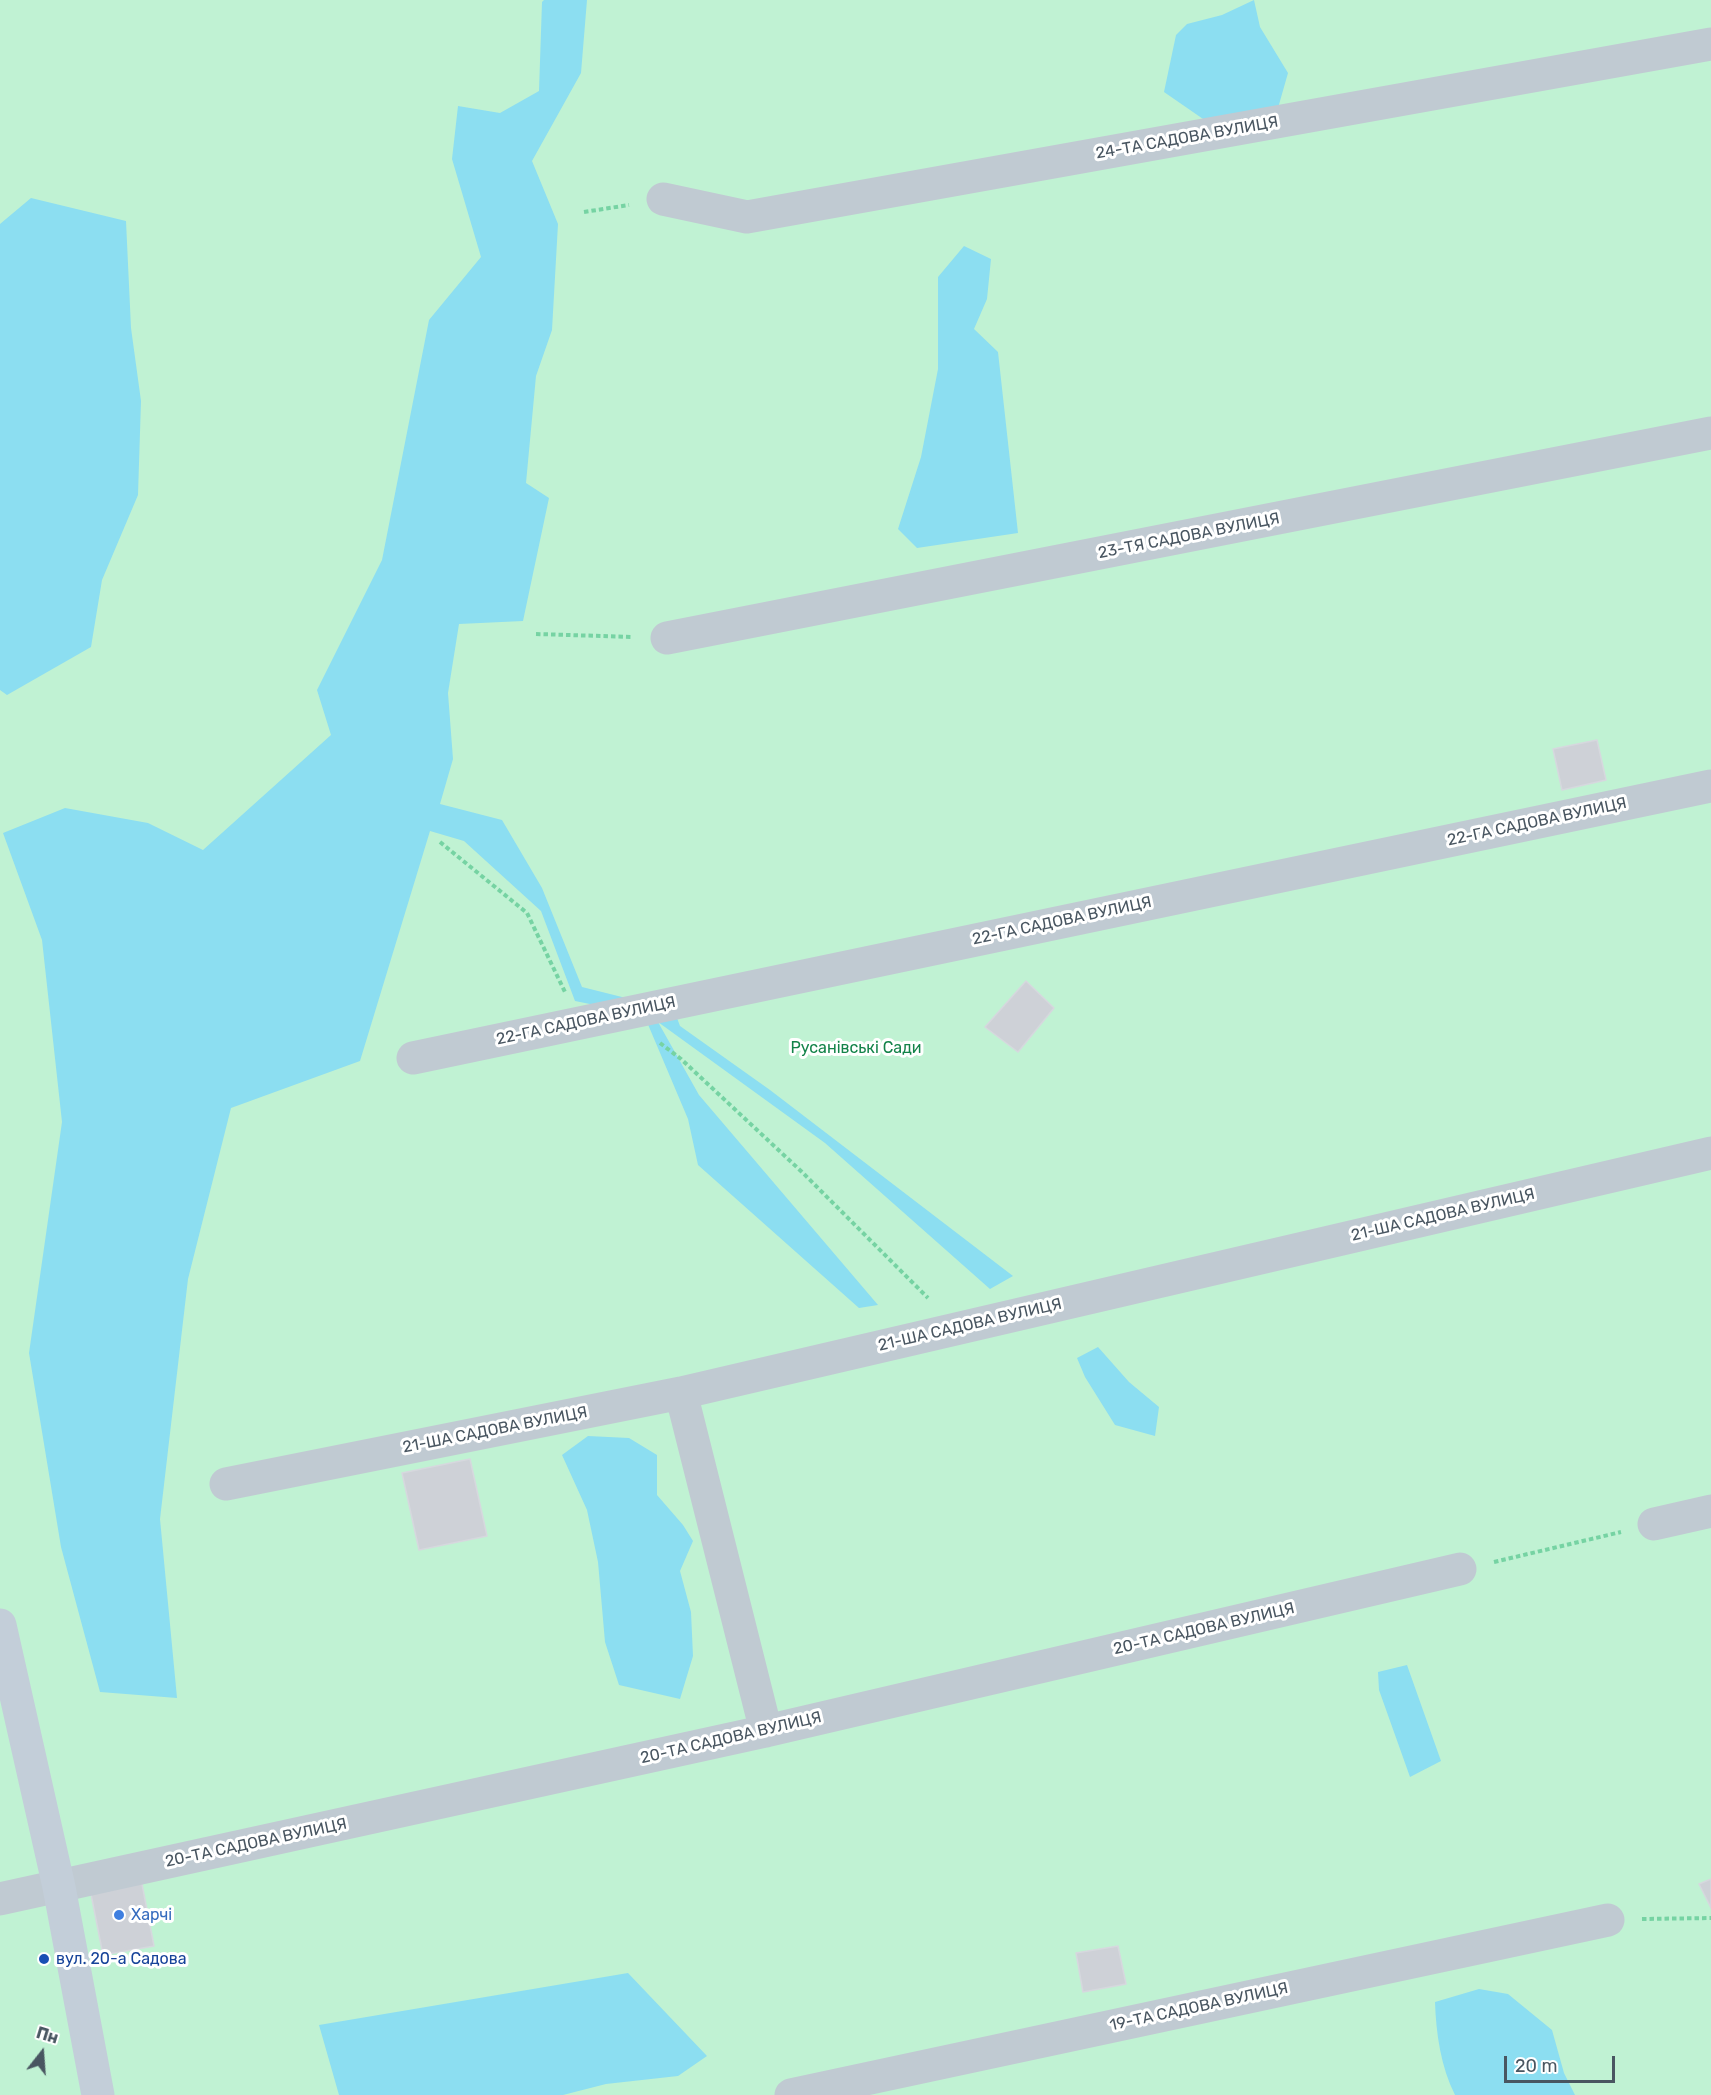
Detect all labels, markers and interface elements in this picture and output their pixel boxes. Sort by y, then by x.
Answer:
street label: 24-ТА САДОВА ВУЛИЦЯ [1094,113,1280,163]
street label: 23-ТЯ САДОВА ВУЛИЦЯ [1097,509,1281,563]
street label: 22-ГА САДОВА ВУЛИЦЯ [1446,794,1628,850]
street label: 22-ГА САДОВА ВУЛИЦЯ [971,893,1153,949]
street label: 22-ГА САДОВА ВУЛИЦЯ [495,993,677,1049]
park label: Русанівські Сади [790,1038,922,1058]
street label: 21-ША САДОВА ВУЛИЦЯ [1349,1185,1537,1245]
street label: 21-ША САДОВА ВУЛИЦЯ [876,1295,1064,1355]
street label: 21-ША САДОВА ВУЛИЦЯ [401,1403,589,1457]
street label: 20-ТА САДОВА ВУЛИЦЯ [1112,1599,1296,1659]
street label: 20-ТА САДОВА ВУЛИЦЯ [639,1708,823,1768]
street label: 20-ТА САДОВА ВУЛИЦЯ [163,1814,349,1872]
place label: Харчі [131,1905,172,1925]
marker: Харчі [112,1908,126,1922]
place label: вул. 20-а Садова [56,1949,187,1969]
marker: вул. 20-а Садова [37,1952,51,1966]
street label: 19-ТА САДОВА ВУЛИЦЯ [1108,1979,1290,2035]
north arrow [12,2023,72,2083]
text: Пн [34,2023,61,2048]
scale bar [1507,2044,1618,2082]
text: 20 m [1515,2055,1557,2077]

